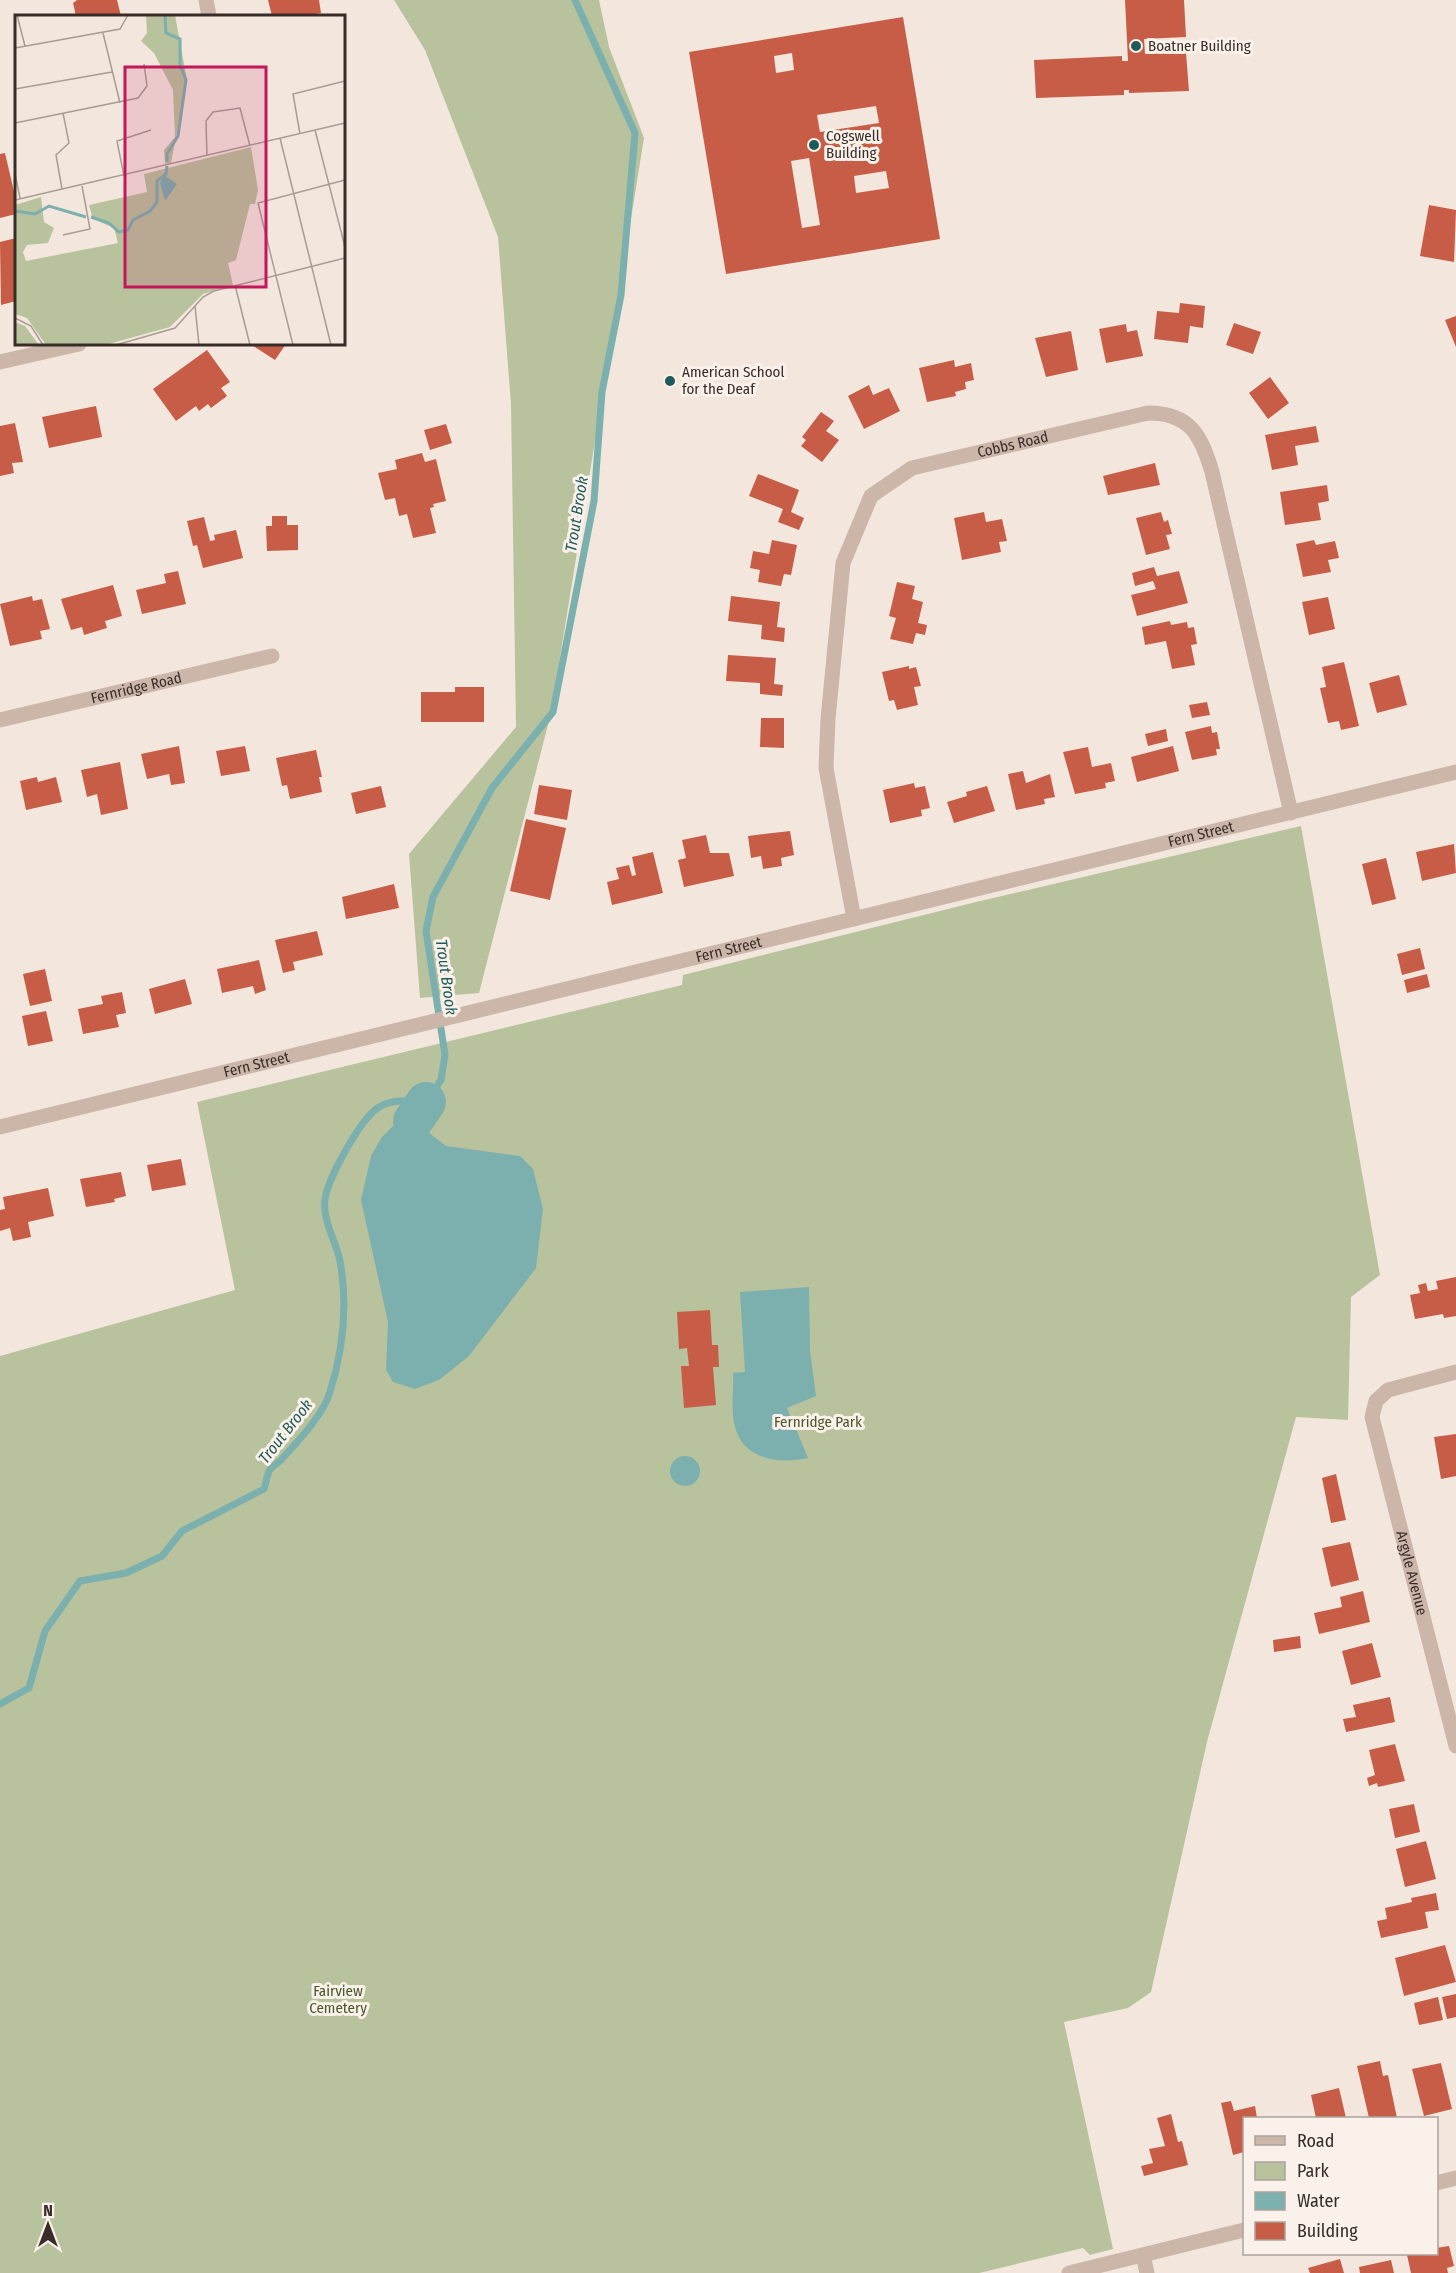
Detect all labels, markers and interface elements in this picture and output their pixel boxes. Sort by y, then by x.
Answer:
inset map [15,15,345,345]
place label: Boatner Building [1148,37,1251,55]
marker: Boatner Building [1129,39,1143,53]
place label: Cogswell Building [826,127,880,162]
marker: Cogswell Building [807,138,821,152]
place label: American School for the Deaf [682,363,784,398]
marker: American School for the Deaf [663,374,677,388]
street label: Cobbs Road [975,428,1050,461]
water label: Trout Brook [561,475,592,553]
street label: Fernridge Road [89,669,183,707]
street label: Fern Street [1166,818,1236,851]
street label: Fern Street [694,933,763,966]
water label: Trout Brook [432,938,461,1016]
street label: Fern Street [222,1048,291,1081]
water label: Trout Brook [254,1395,316,1467]
park label: Fernridge Park [774,1413,862,1431]
street label: Argyle Avenue [1392,1529,1431,1617]
park label: Fairview Cemetery [309,1982,367,2017]
legend [1243,2117,1438,2255]
text: Road [1297,2130,1334,2152]
text: Park [1297,2160,1330,2182]
text: Water [1297,2190,1340,2212]
north arrow [18,2195,78,2255]
text: N [43,2201,53,2220]
text: Building [1297,2220,1358,2242]

